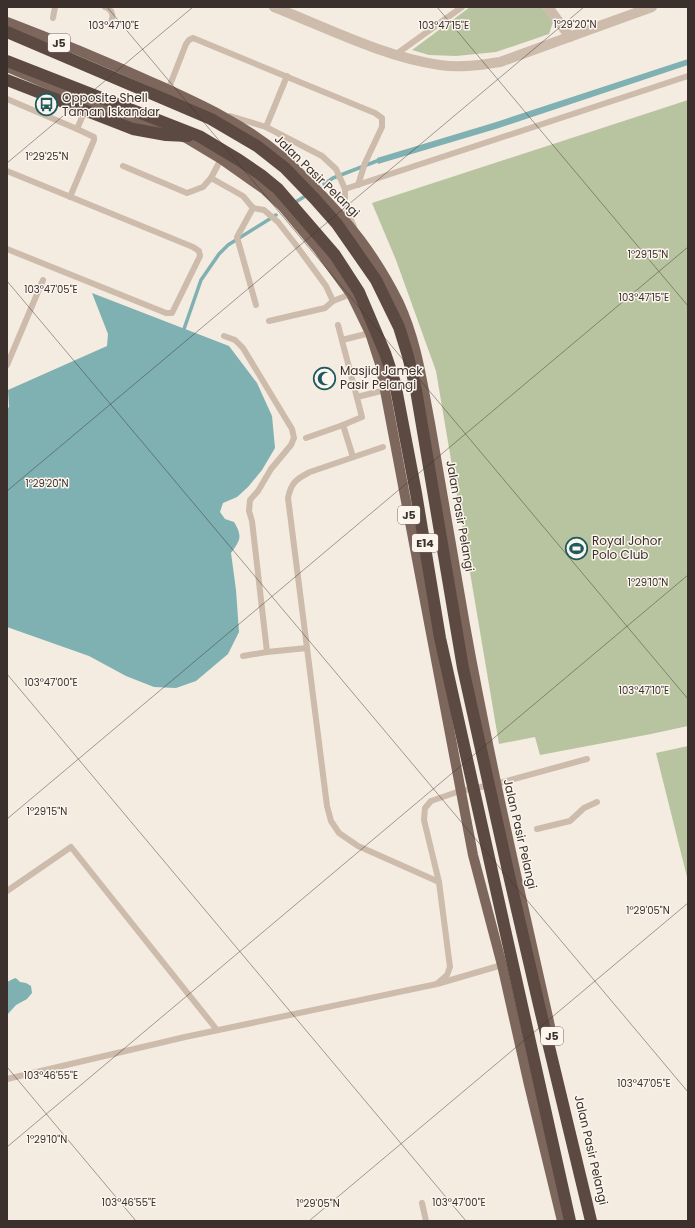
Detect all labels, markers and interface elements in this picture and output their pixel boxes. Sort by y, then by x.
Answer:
text: 1°29'20"N [554,17,596,32]
text: 103°47'10"E [89,18,139,33]
text: 103°47'15"E [419,18,469,33]
road number: J5 [48,34,70,52]
place label: Opposite Shell Taman Iskandar [62,89,160,120]
bus stop icon: Opposite Shell Taman Iskandar [34,92,60,118]
street label: Jalan Pasir Pelangi [271,130,364,221]
text: 1°29'25"N [26,149,68,164]
text: 1°29'15"N [628,247,668,262]
text: 103°47'05"E [24,282,78,297]
text: 103°47'15"E [619,290,669,305]
place label: Masjid Jamek Pasir Pelangi [340,362,423,393]
mosque icon: Masjid Jamek Pasir Pelangi [311,365,337,391]
street label: Jalan Pasir Pelangi [442,459,479,573]
text: 1°29'20"N [26,476,68,491]
road number: J5 [398,506,420,524]
place label: Royal Johor Polo Club [592,532,662,563]
road number: E14 [412,534,438,552]
sports icon: Royal Johor Polo Club [564,535,590,561]
text: 1°29'10"N [628,575,668,590]
text: 103°47'00"E [24,675,78,690]
text: 103°47'10"E [619,683,669,698]
street label: Jalan Pasir Pelangi [500,777,541,891]
text: 1°29'15"N [27,804,67,819]
text: 1°29'05"N [626,903,670,918]
road number: J5 [541,1027,563,1045]
text: 103°46'55"E [24,1068,78,1083]
text: 103°47'05"E [617,1076,671,1091]
street label: Jalan Pasir Pelangi [571,1093,612,1207]
text: 1°29'10"N [27,1132,67,1147]
text: 103°46'55"E [102,1195,156,1210]
text: 103°47'00"E [432,1195,486,1210]
text: 1°29'05"N [296,1196,340,1211]

